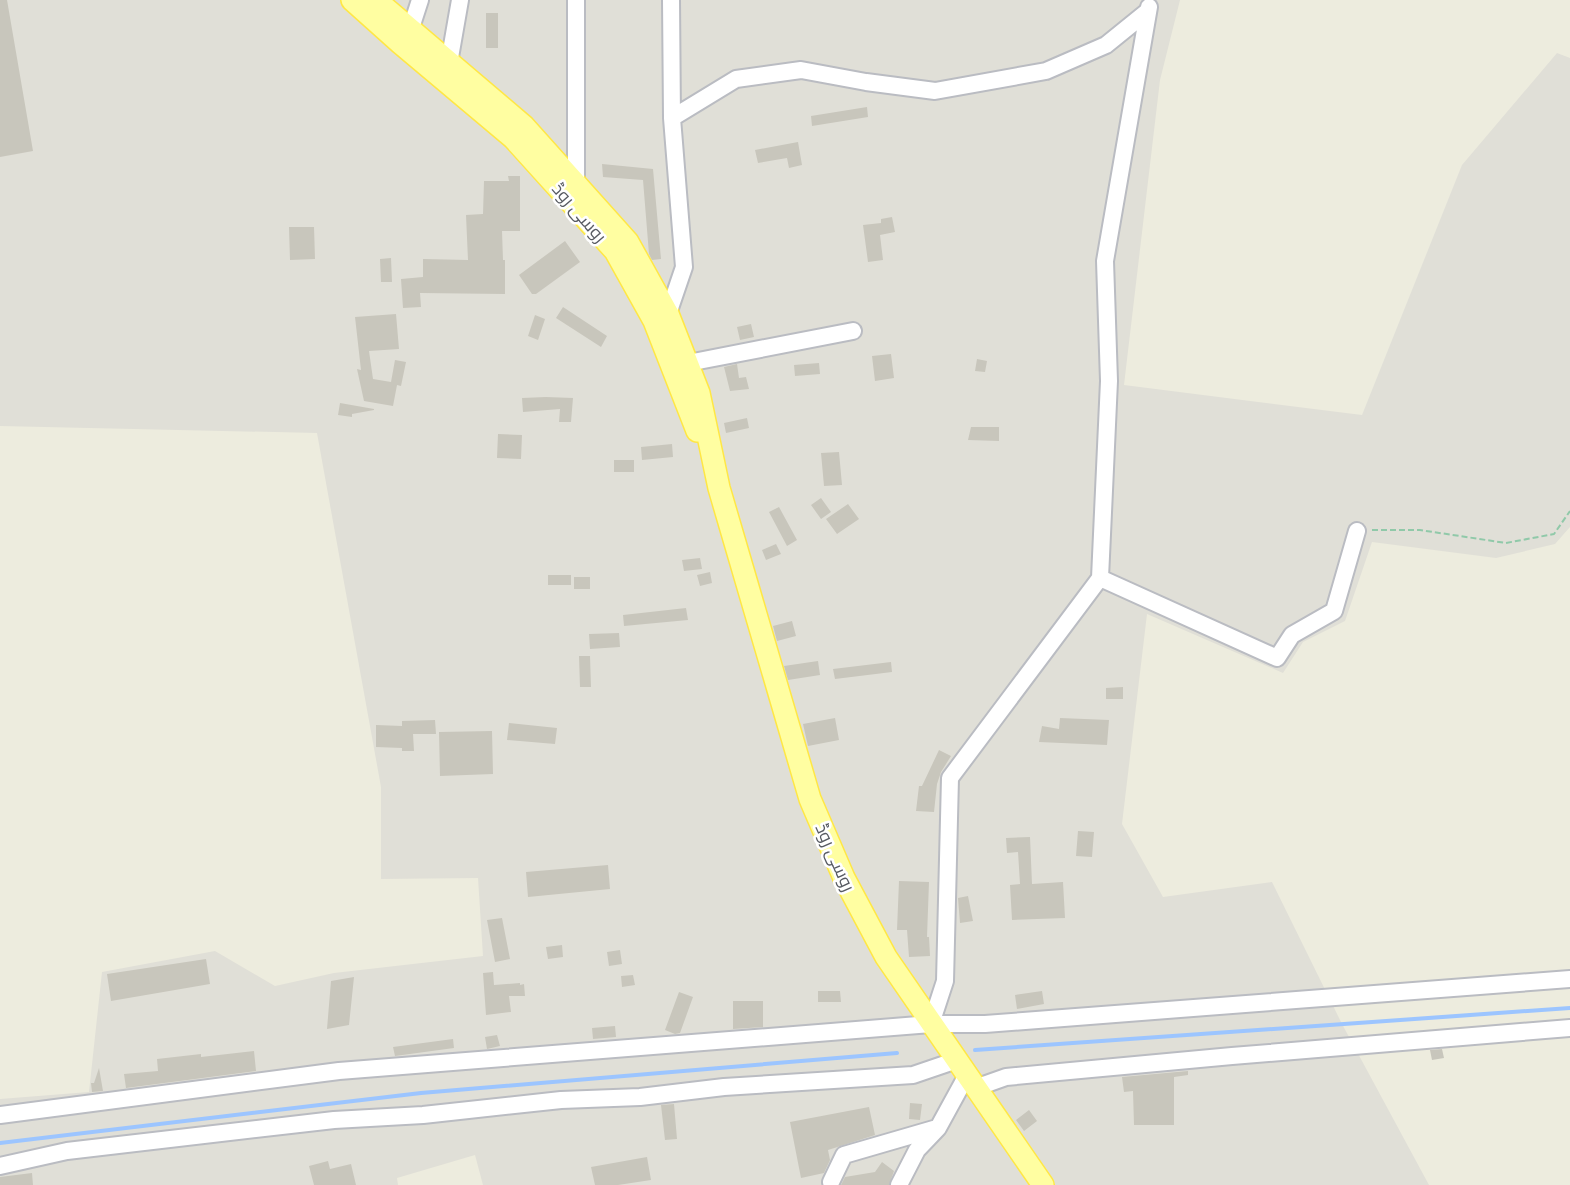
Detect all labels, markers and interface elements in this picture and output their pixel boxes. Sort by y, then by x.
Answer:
street label: روسی روڈ [547,177,613,247]
street label: روسی روڈ [810,819,862,895]

